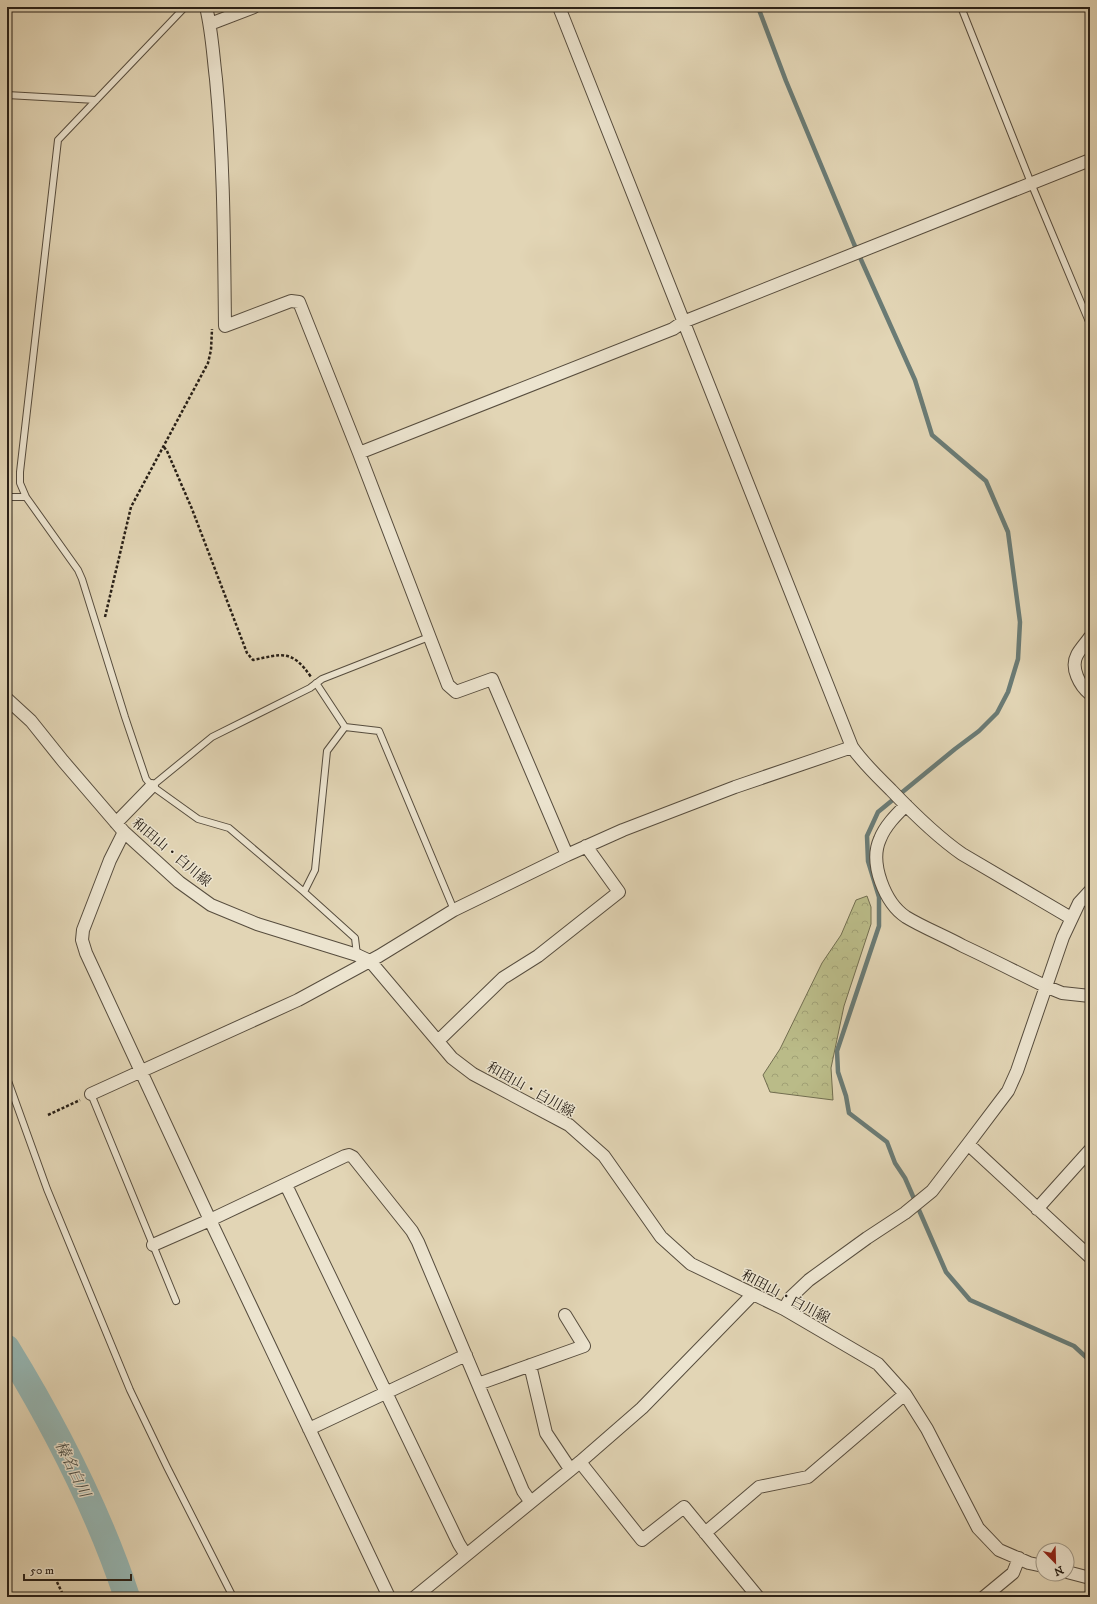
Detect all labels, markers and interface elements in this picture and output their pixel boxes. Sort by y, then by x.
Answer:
street label: 和田山・白川線 [128,814,215,891]
street label: 和田山・白川線 [483,1058,578,1122]
street label: 和田山・白川線 [738,1266,833,1328]
water label: 榛名白川 [51,1438,95,1502]
north arrow [1035,1542,1075,1582]
scale bar [24,1556,131,1582]
text: N [1052,1562,1065,1578]
text: 50 m [30,1563,54,1578]

